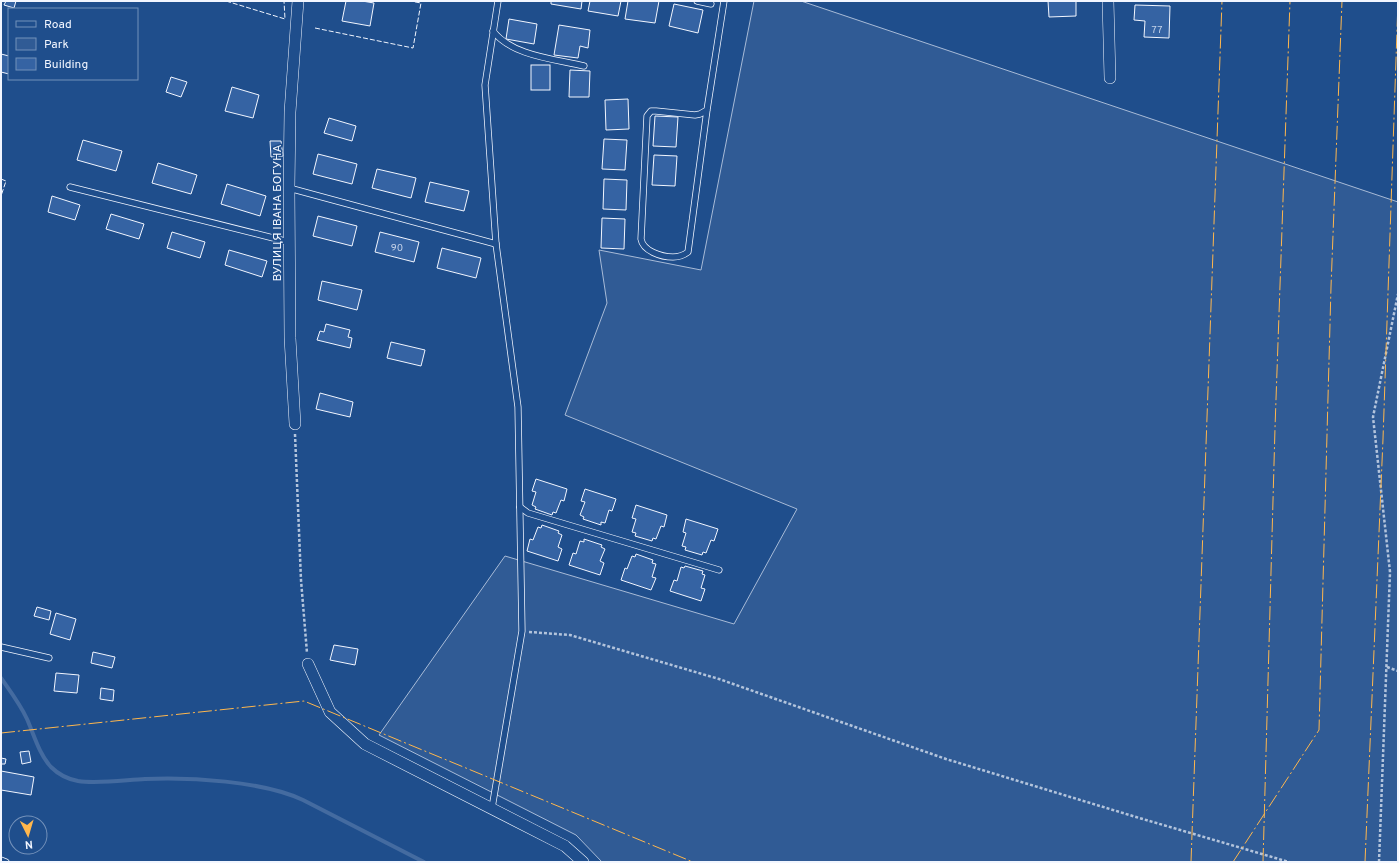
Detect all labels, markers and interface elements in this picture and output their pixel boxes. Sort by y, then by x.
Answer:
legend [8,8,138,80]
text: Road [44,17,72,33]
house number: 77 [1152,24,1162,37]
text: Park [44,37,69,53]
text: Building [44,57,88,73]
street label: ВУЛИЦЯ ІВАНА БОГУНА [270,144,286,282]
house number: 90 [391,242,403,255]
north arrow [8,815,48,855]
text: N [24,837,33,851]

